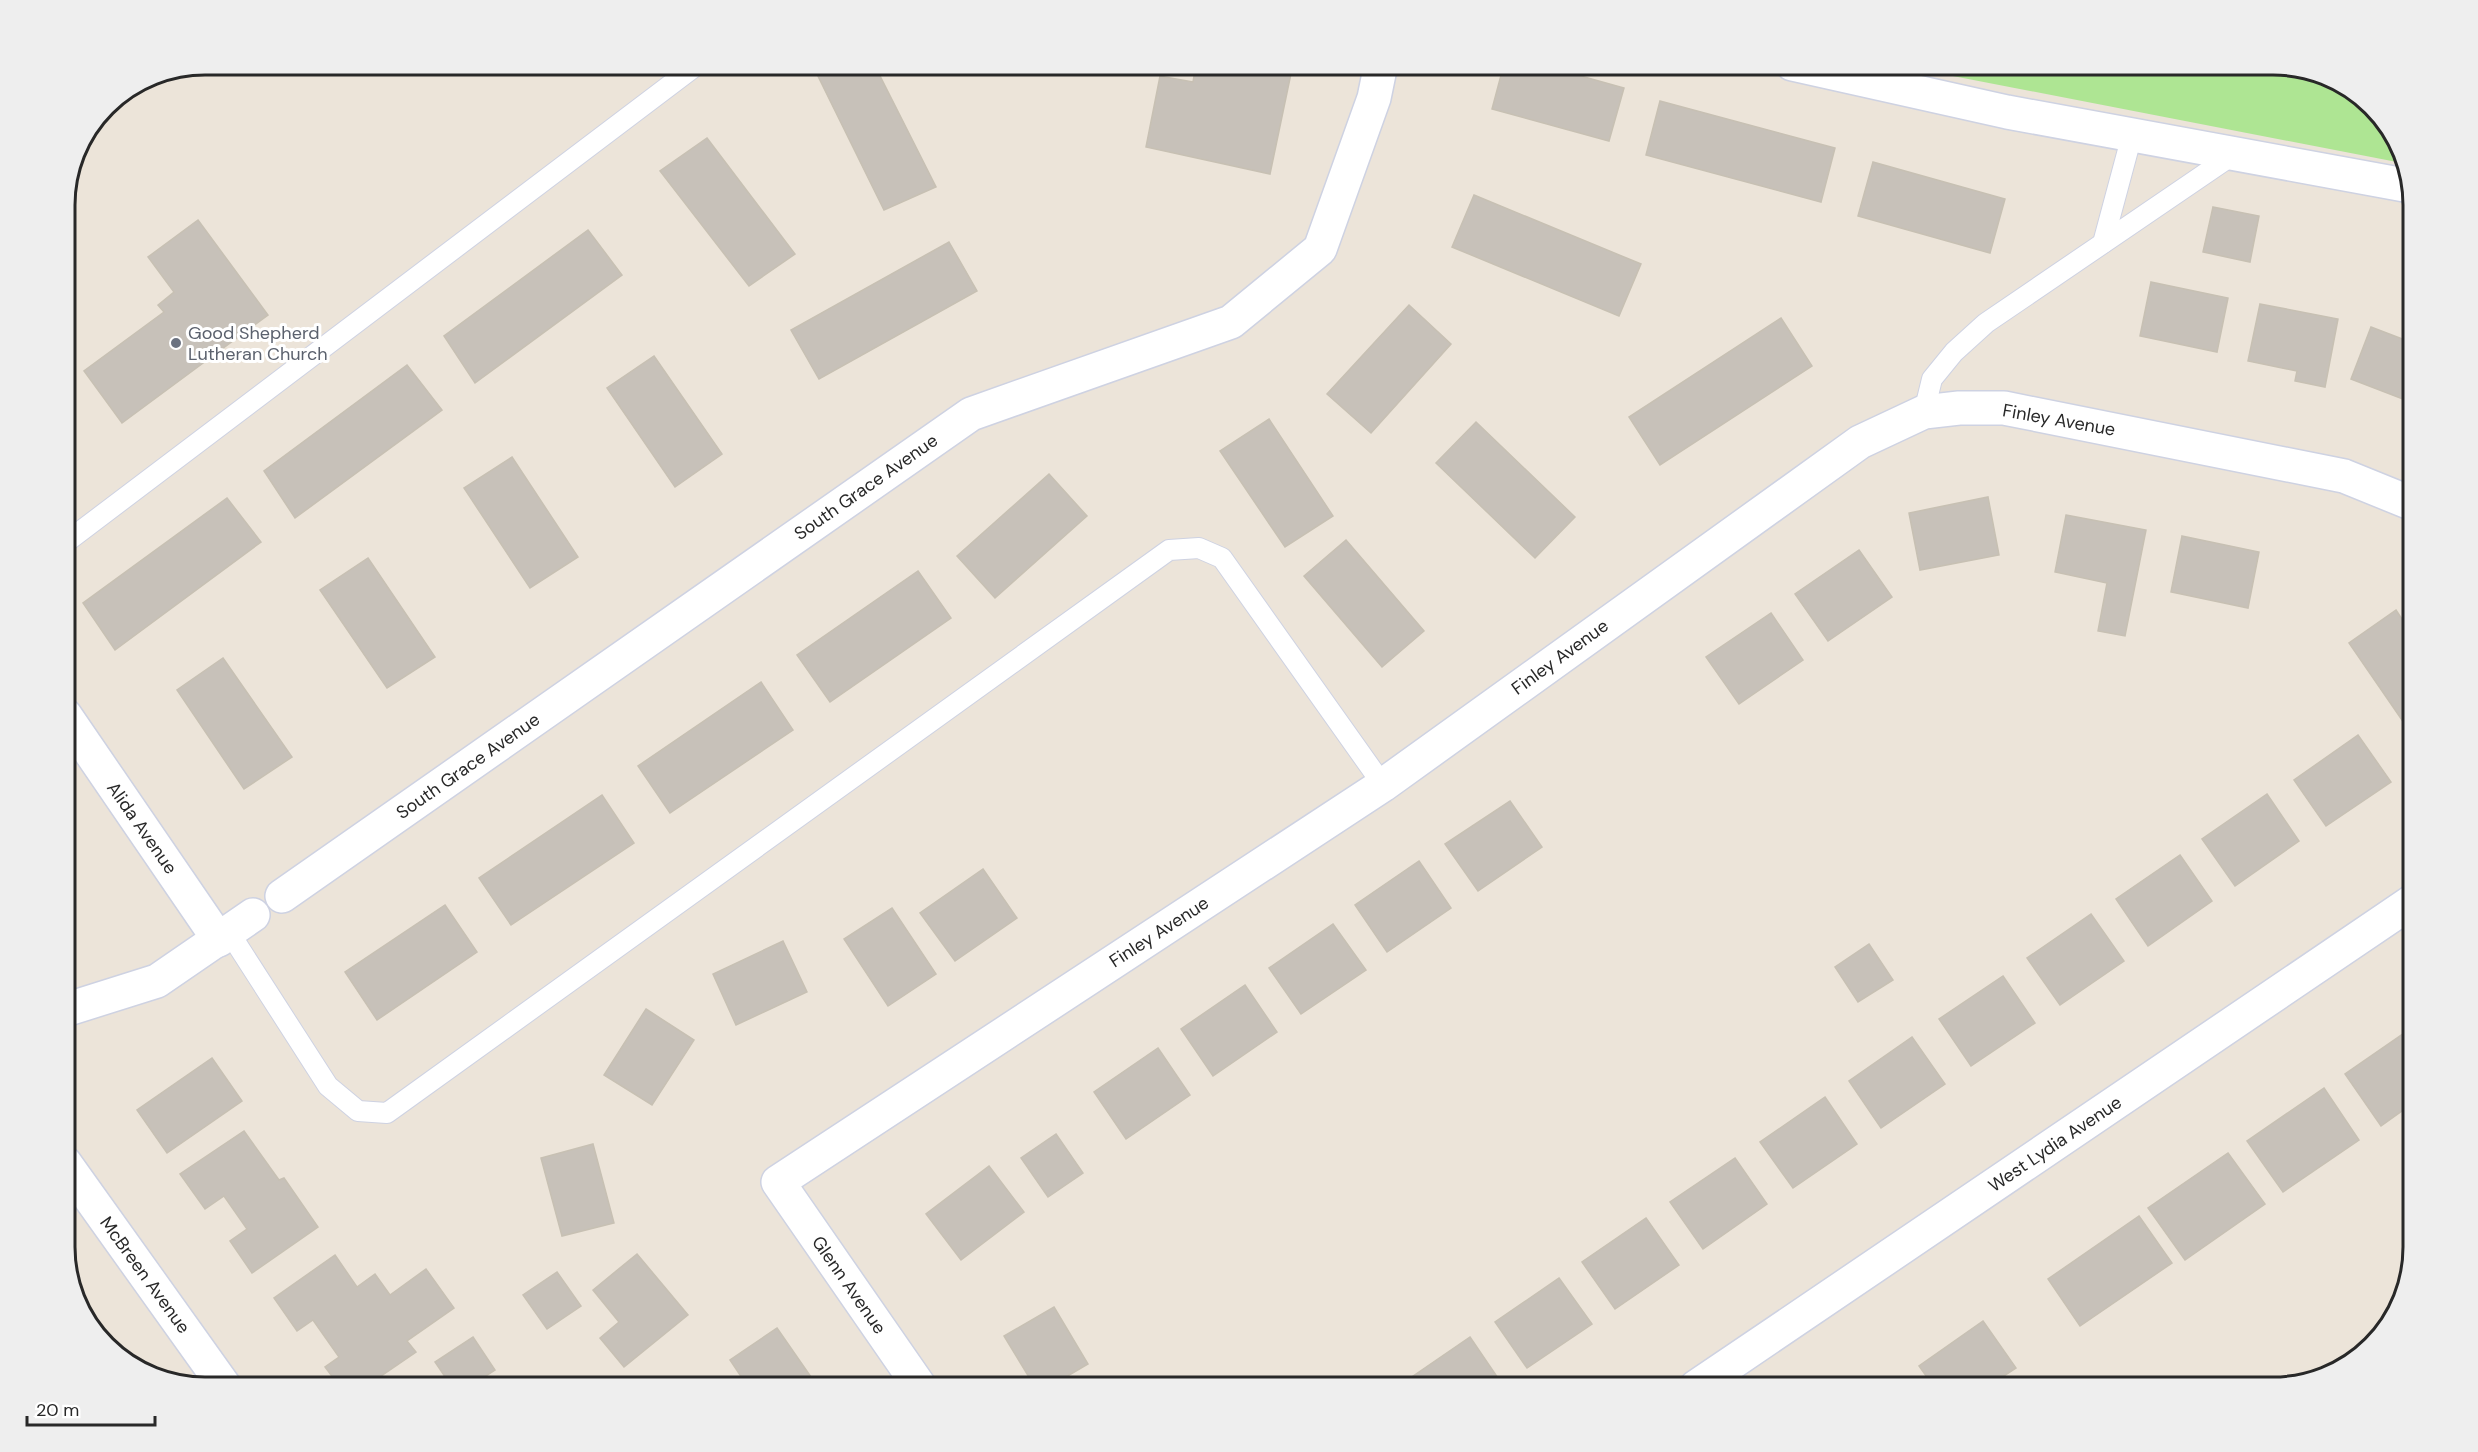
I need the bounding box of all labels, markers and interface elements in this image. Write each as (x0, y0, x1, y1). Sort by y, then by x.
place label: Good Shepherd Lutheran Church (188, 321, 328, 366)
marker: Good Shepherd Lutheran Church (169, 336, 183, 350)
street label: Finley Avenue (2001, 398, 2117, 442)
street label: South Grace Avenue (789, 428, 943, 546)
street label: Finley Avenue (1507, 614, 1613, 700)
street label: South Grace Avenue (391, 707, 545, 825)
street label: Alida Avenue (101, 777, 183, 879)
street label: Finley Avenue (1105, 891, 1213, 973)
street label: West Lydia Avenue (1984, 1090, 2126, 1198)
street label: McBreen Avenue (94, 1212, 196, 1338)
street label: Glenn Avenue (806, 1231, 892, 1339)
scale bar (27, 1389, 154, 1427)
text: 20 m (36, 1398, 79, 1422)

